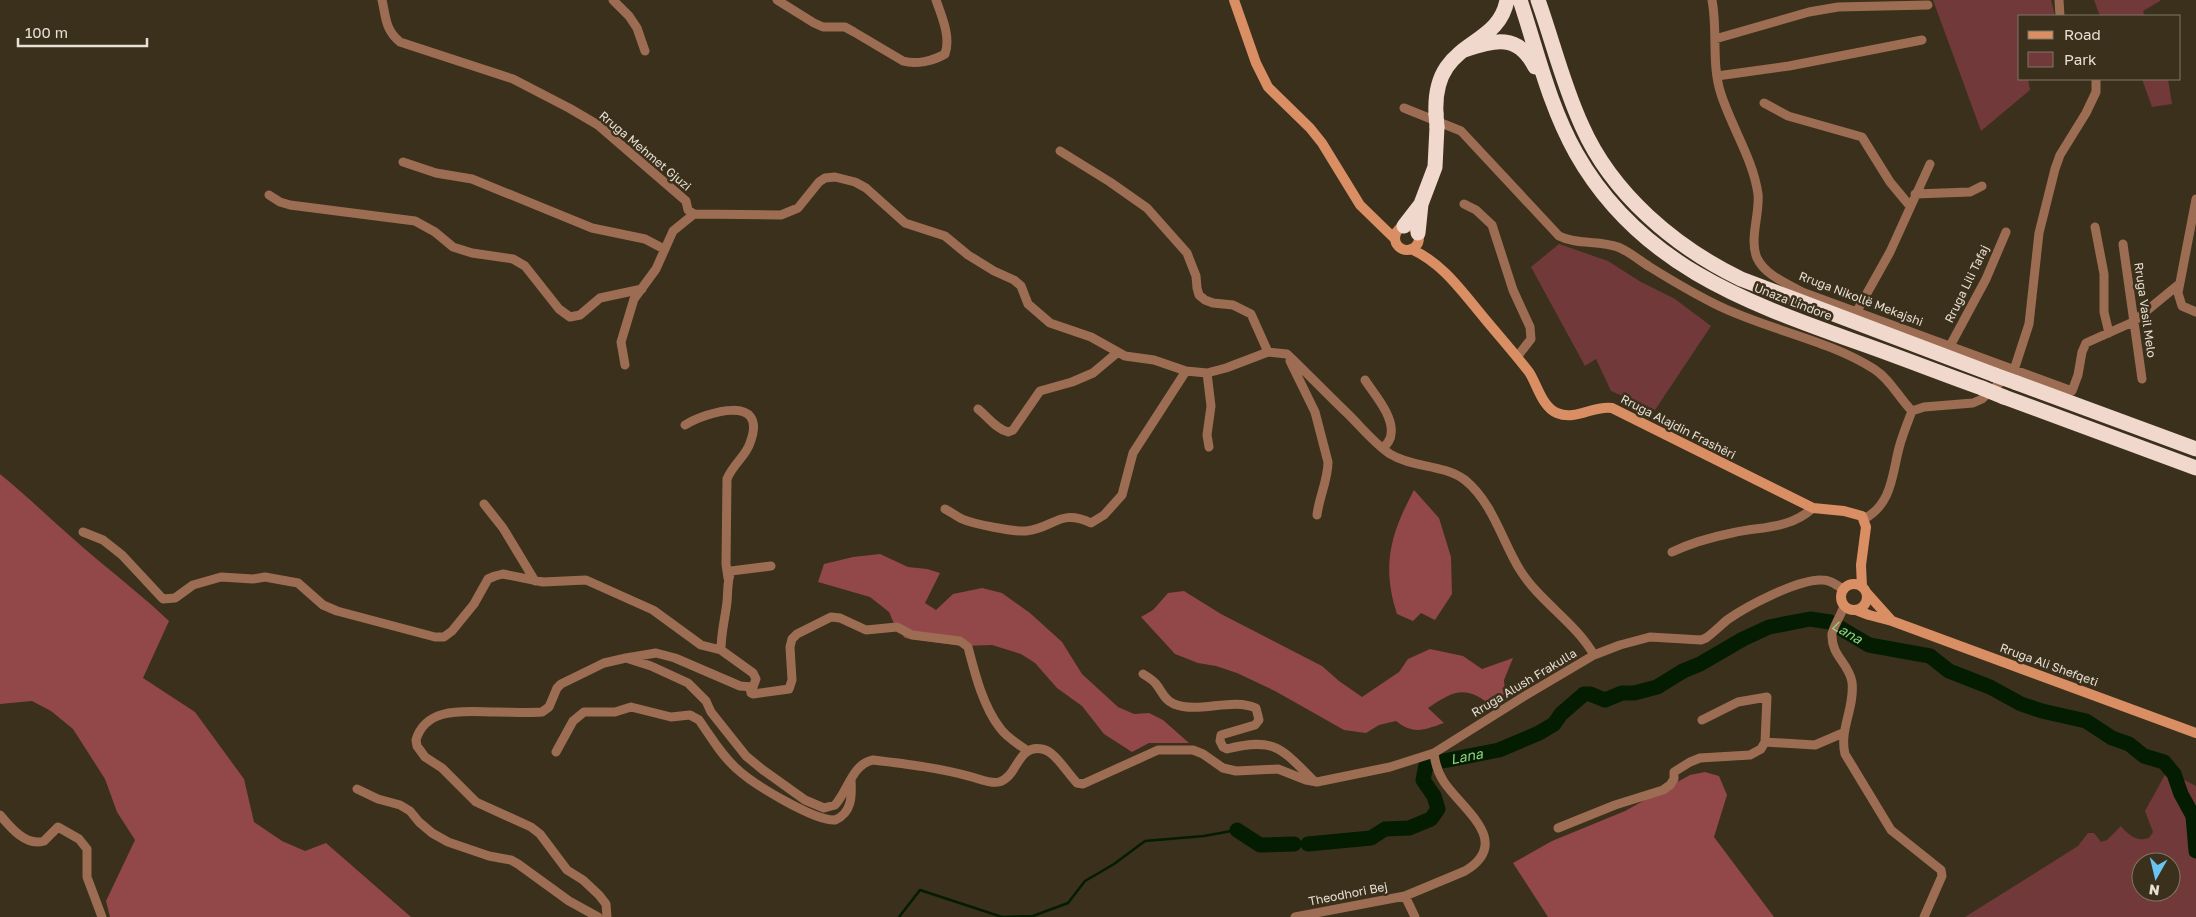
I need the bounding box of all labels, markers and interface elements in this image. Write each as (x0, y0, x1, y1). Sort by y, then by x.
scale bar (18, 15, 146, 47)
legend (2018, 15, 2181, 80)
text: 100 m (25, 23, 68, 41)
text: Road (2064, 25, 2101, 43)
text: Park (2064, 50, 2097, 68)
street label: Rruga Mehmet Gjuzi (596, 108, 694, 194)
street label: Rruga Lili Tafaj (1941, 242, 1992, 325)
street label: Rruga Vasil Melo (2131, 261, 2160, 358)
street label: Rruga Nikollë Mekajshi (1797, 268, 1925, 329)
street label: Unaza Lindore (1752, 280, 1834, 323)
street label: Rruga Alajdin Frashëri (1618, 391, 1738, 462)
water label: Lana (1829, 616, 1867, 648)
street label: Rruga Ali Shefqeti (1998, 640, 2100, 689)
street label: Rruga Alush Frakulla (1468, 645, 1579, 720)
water label: Lana (1449, 744, 1485, 767)
north arrow (2131, 852, 2181, 902)
street label: Theodhori Bej (1307, 879, 1389, 909)
text: N (2148, 881, 2161, 900)

